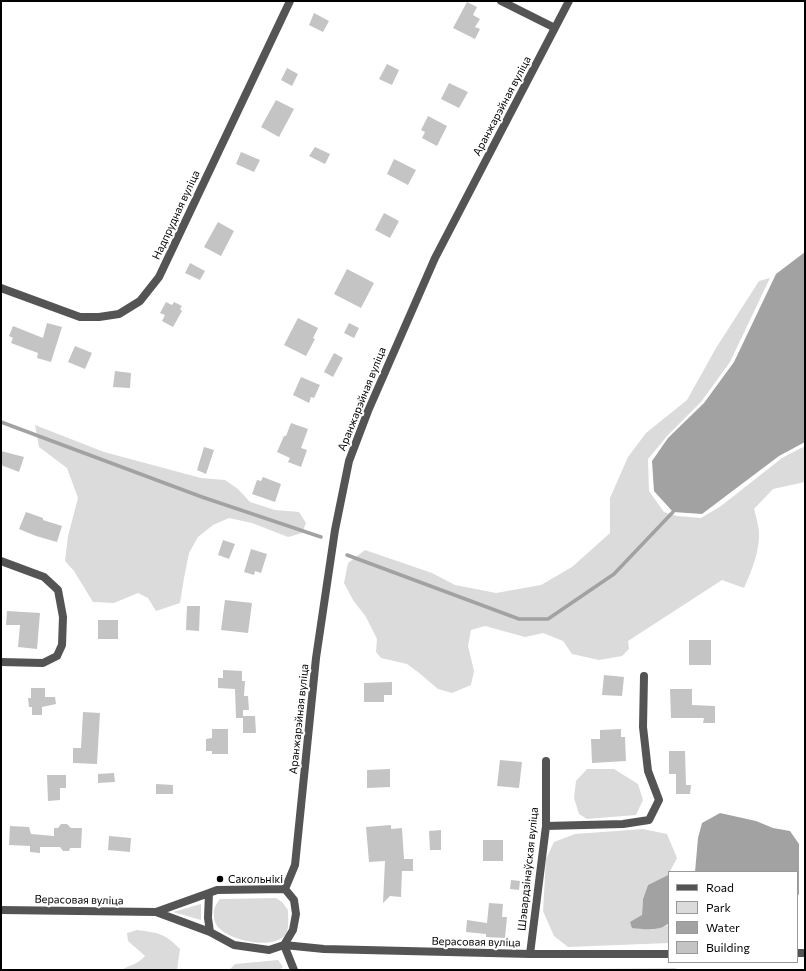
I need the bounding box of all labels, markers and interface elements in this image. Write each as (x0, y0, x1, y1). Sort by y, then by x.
street label: Аранжарэйная вуліца (470, 54, 534, 158)
street label: Надпрудная вуліца (150, 168, 202, 262)
street label: Аранжарэйная вуліца (335, 345, 389, 453)
street label: Аранжарэйная вуліца (287, 663, 311, 775)
street label: Шэвардзінаўская вуліца (515, 807, 541, 931)
legend (668, 871, 798, 963)
place label: Сакольнікі (228, 872, 283, 886)
marker: Сакольнікі (215, 874, 225, 884)
text: Road (706, 880, 734, 894)
street label: Верасовая вуліца (34, 893, 124, 907)
text: Park (706, 900, 731, 914)
text: Water (706, 920, 740, 934)
street label: Верасовая вуліца (431, 935, 521, 949)
text: Building (706, 940, 750, 954)

